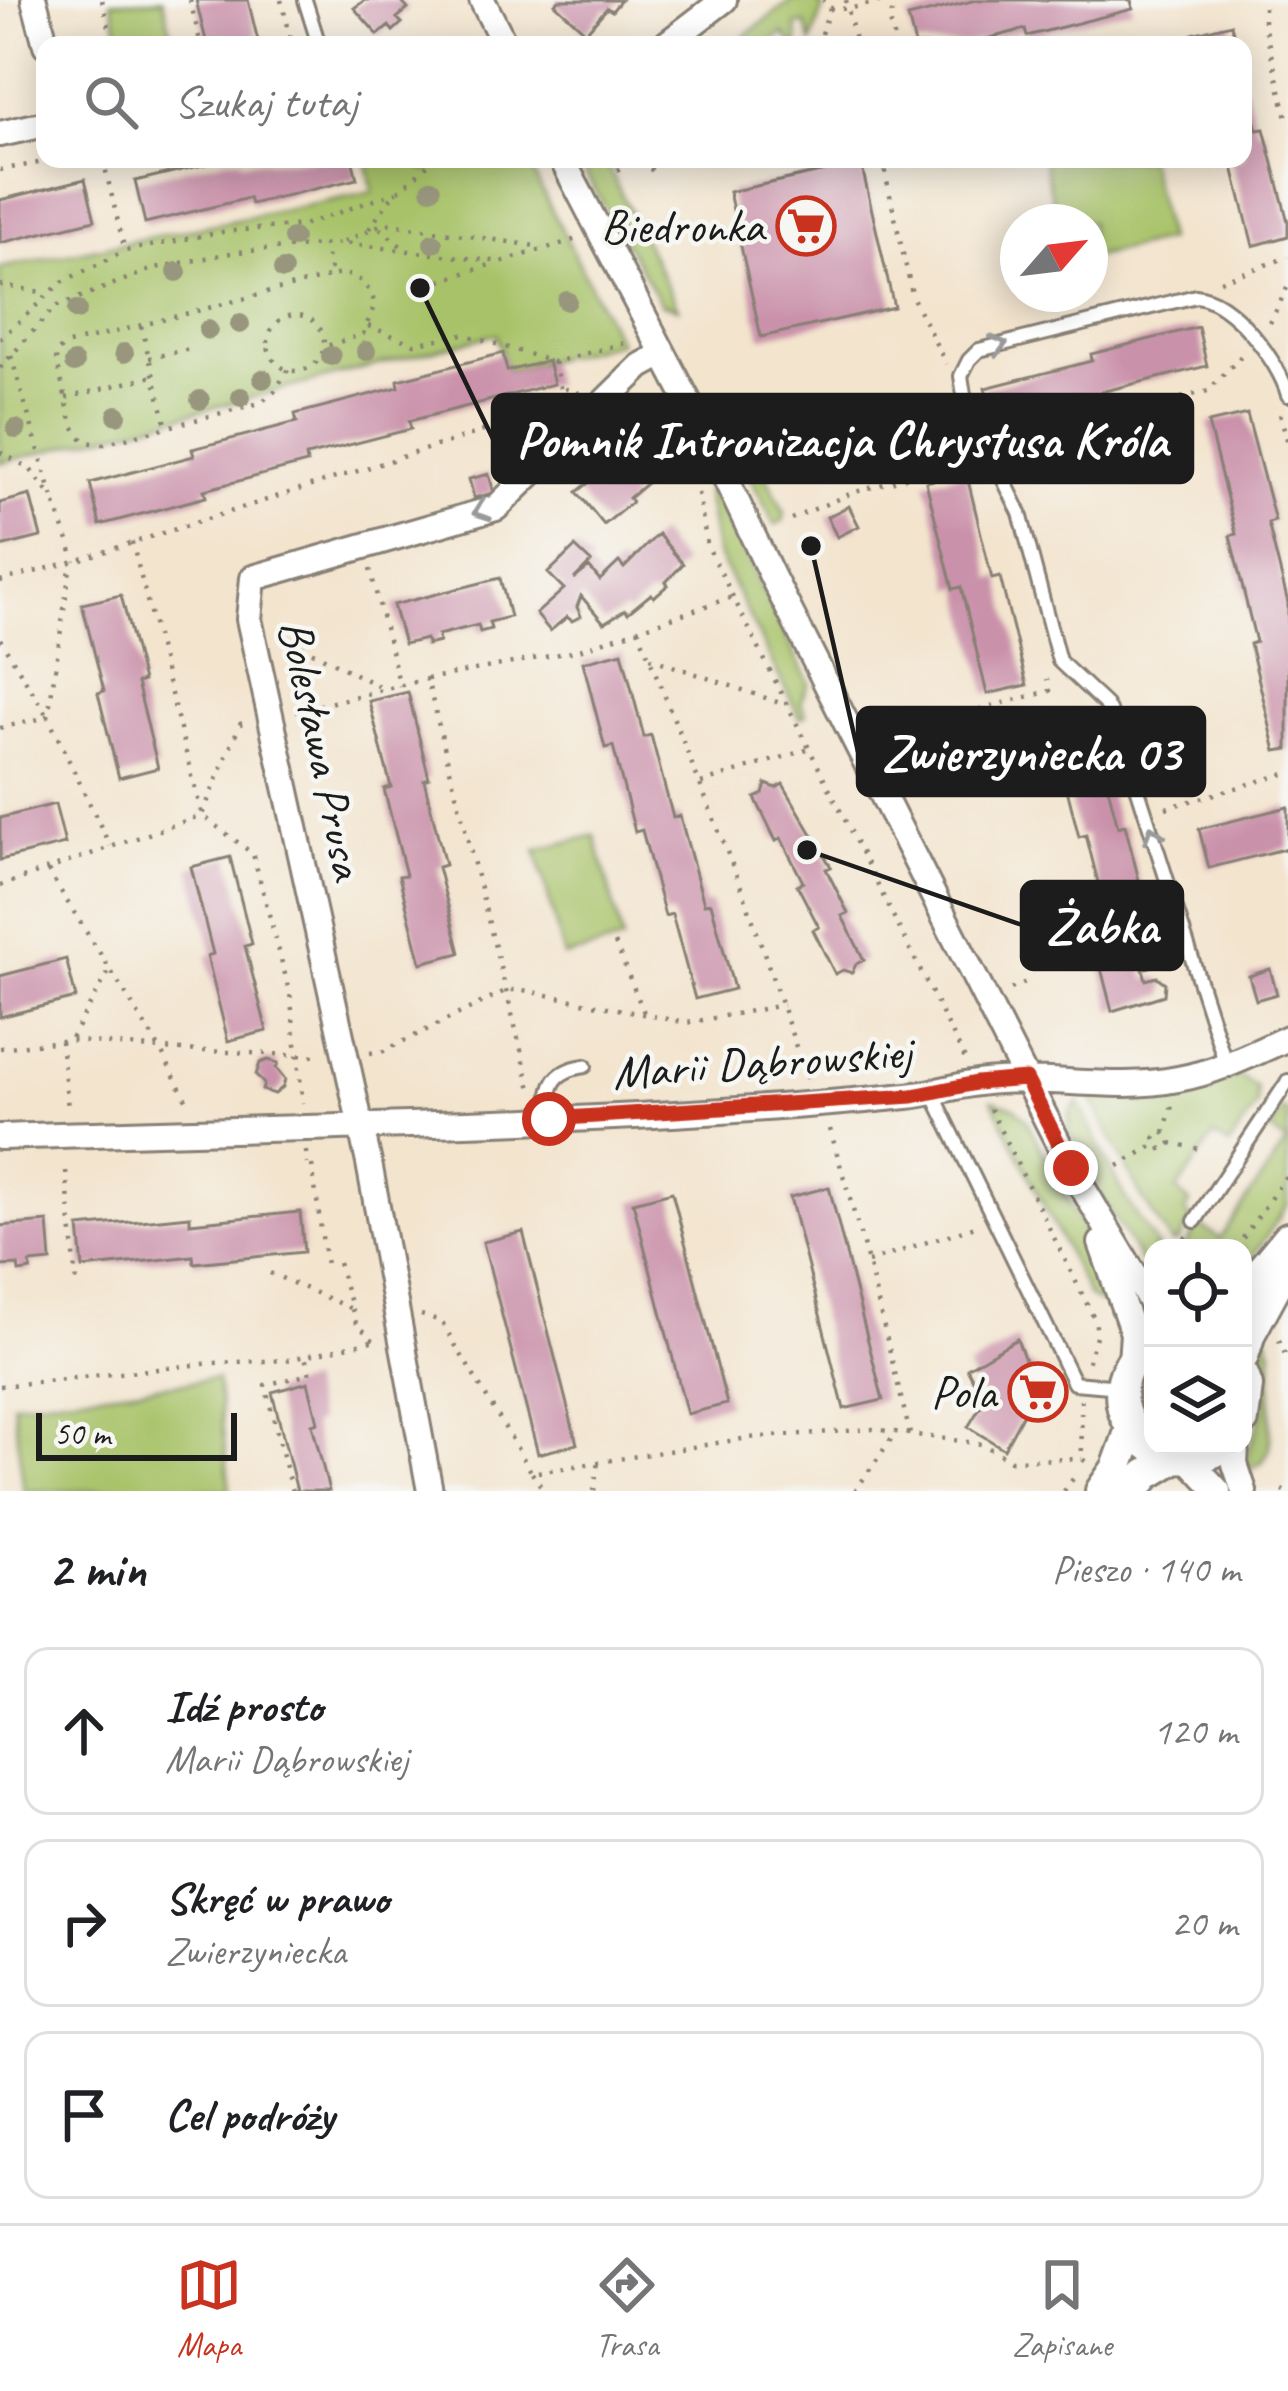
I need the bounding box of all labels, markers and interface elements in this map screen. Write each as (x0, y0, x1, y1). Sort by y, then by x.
search box (36, 36, 1252, 168)
icon: search (78, 69, 144, 135)
text: Szukaj tutaj (174, 74, 357, 131)
supermarket icon: Biedronka (775, 195, 837, 257)
place label: Biedronka (601, 196, 767, 256)
north arrow (1000, 204, 1108, 312)
one-way arrow (988, 334, 1009, 359)
callout: Pomnik Intronizacja Chrystusa Króla (493, 395, 1192, 482)
text: Pomnik Intronizacja Chrystusa Króla (517, 408, 1172, 472)
one-way arrow (472, 497, 493, 521)
street label: Bolesława Prusa (265, 614, 379, 887)
callout: Zwierzyniecka 03 (858, 708, 1204, 795)
text: Zwierzyniecka 03 (882, 721, 1184, 785)
one-way arrow (1143, 824, 1168, 845)
callout: Żabka (1022, 882, 1182, 969)
text: Żabka (1046, 894, 1162, 958)
street label: Marii Dąbrowskiej (611, 1021, 919, 1102)
route start (522, 1092, 576, 1146)
route end (1044, 1141, 1098, 1195)
map controls (1144, 1239, 1252, 1455)
button: locate (1144, 1239, 1252, 1347)
button: layers (1144, 1347, 1252, 1455)
supermarket icon: Pola (1007, 1361, 1069, 1423)
place label: Pola (931, 1362, 999, 1422)
scale bar (36, 1407, 237, 1460)
text: 50 m (54, 1413, 110, 1455)
text: 2 min (48, 1537, 146, 1601)
text: Pieszo · 140 m (1052, 1545, 1240, 1594)
text: Idź prosto (165, 1678, 323, 1735)
icon: ahead (51, 1698, 117, 1764)
text: 120 m (1153, 1707, 1237, 1756)
text: Marii Dąbrowskiej (165, 1735, 408, 1784)
text: Skręć w prawo (165, 1870, 389, 1927)
icon: right (51, 1890, 117, 1956)
text: 20 m (1171, 1899, 1237, 1948)
text: Zwierzyniecka (165, 1927, 346, 1976)
icon: arrive (51, 2082, 117, 2148)
text: Cel podróży (165, 2087, 334, 2144)
tab: Mapa (176, 2252, 242, 2366)
tab: Trasa (594, 2252, 660, 2366)
tab: Zapisane (1012, 2252, 1112, 2366)

